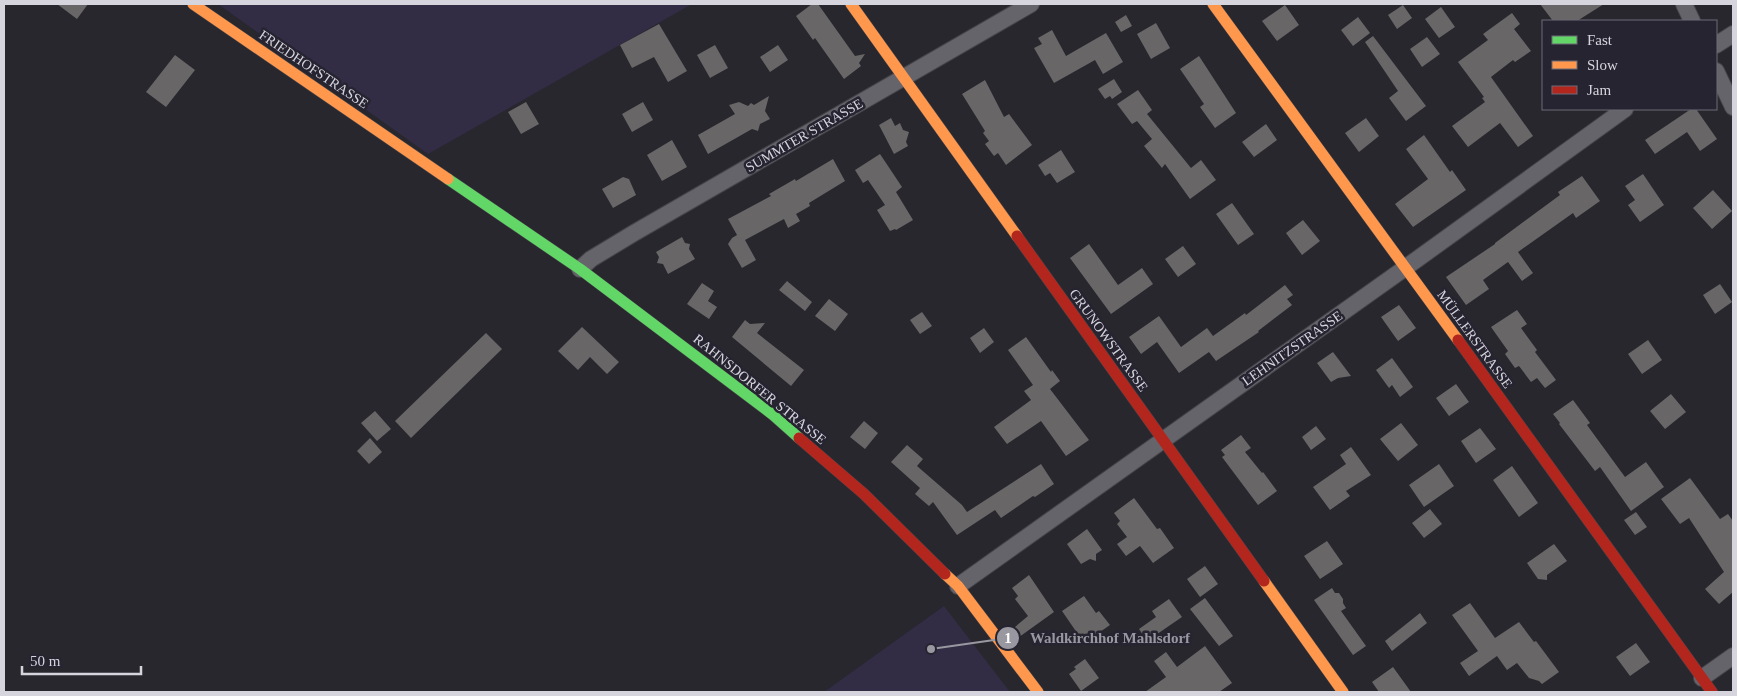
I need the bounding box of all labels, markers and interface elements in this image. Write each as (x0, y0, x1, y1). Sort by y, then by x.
legend (1542, 20, 1717, 110)
street label: FRIEDHOFSTRASSE (256, 27, 371, 112)
text: Fast (1587, 32, 1613, 48)
text: Slow (1587, 57, 1618, 73)
text: Jam (1587, 82, 1611, 98)
street label: SUMMTER STRASSE (743, 96, 865, 175)
street label: GRUNOWSTRASSE (1066, 286, 1151, 394)
street label: MÜLLERSTRASSE (1434, 287, 1516, 391)
street label: LEHNITZSTRASSE (1239, 308, 1345, 389)
street label: RAHNSDORFER STRASSE (690, 331, 829, 447)
callout: Waldkirchhof Mahlsdorf (995, 623, 1200, 653)
text: 1 (1004, 630, 1012, 646)
text: Waldkirchhof Mahlsdorf (1030, 630, 1191, 646)
scale bar (22, 644, 141, 676)
text: 50 m (30, 653, 61, 669)

